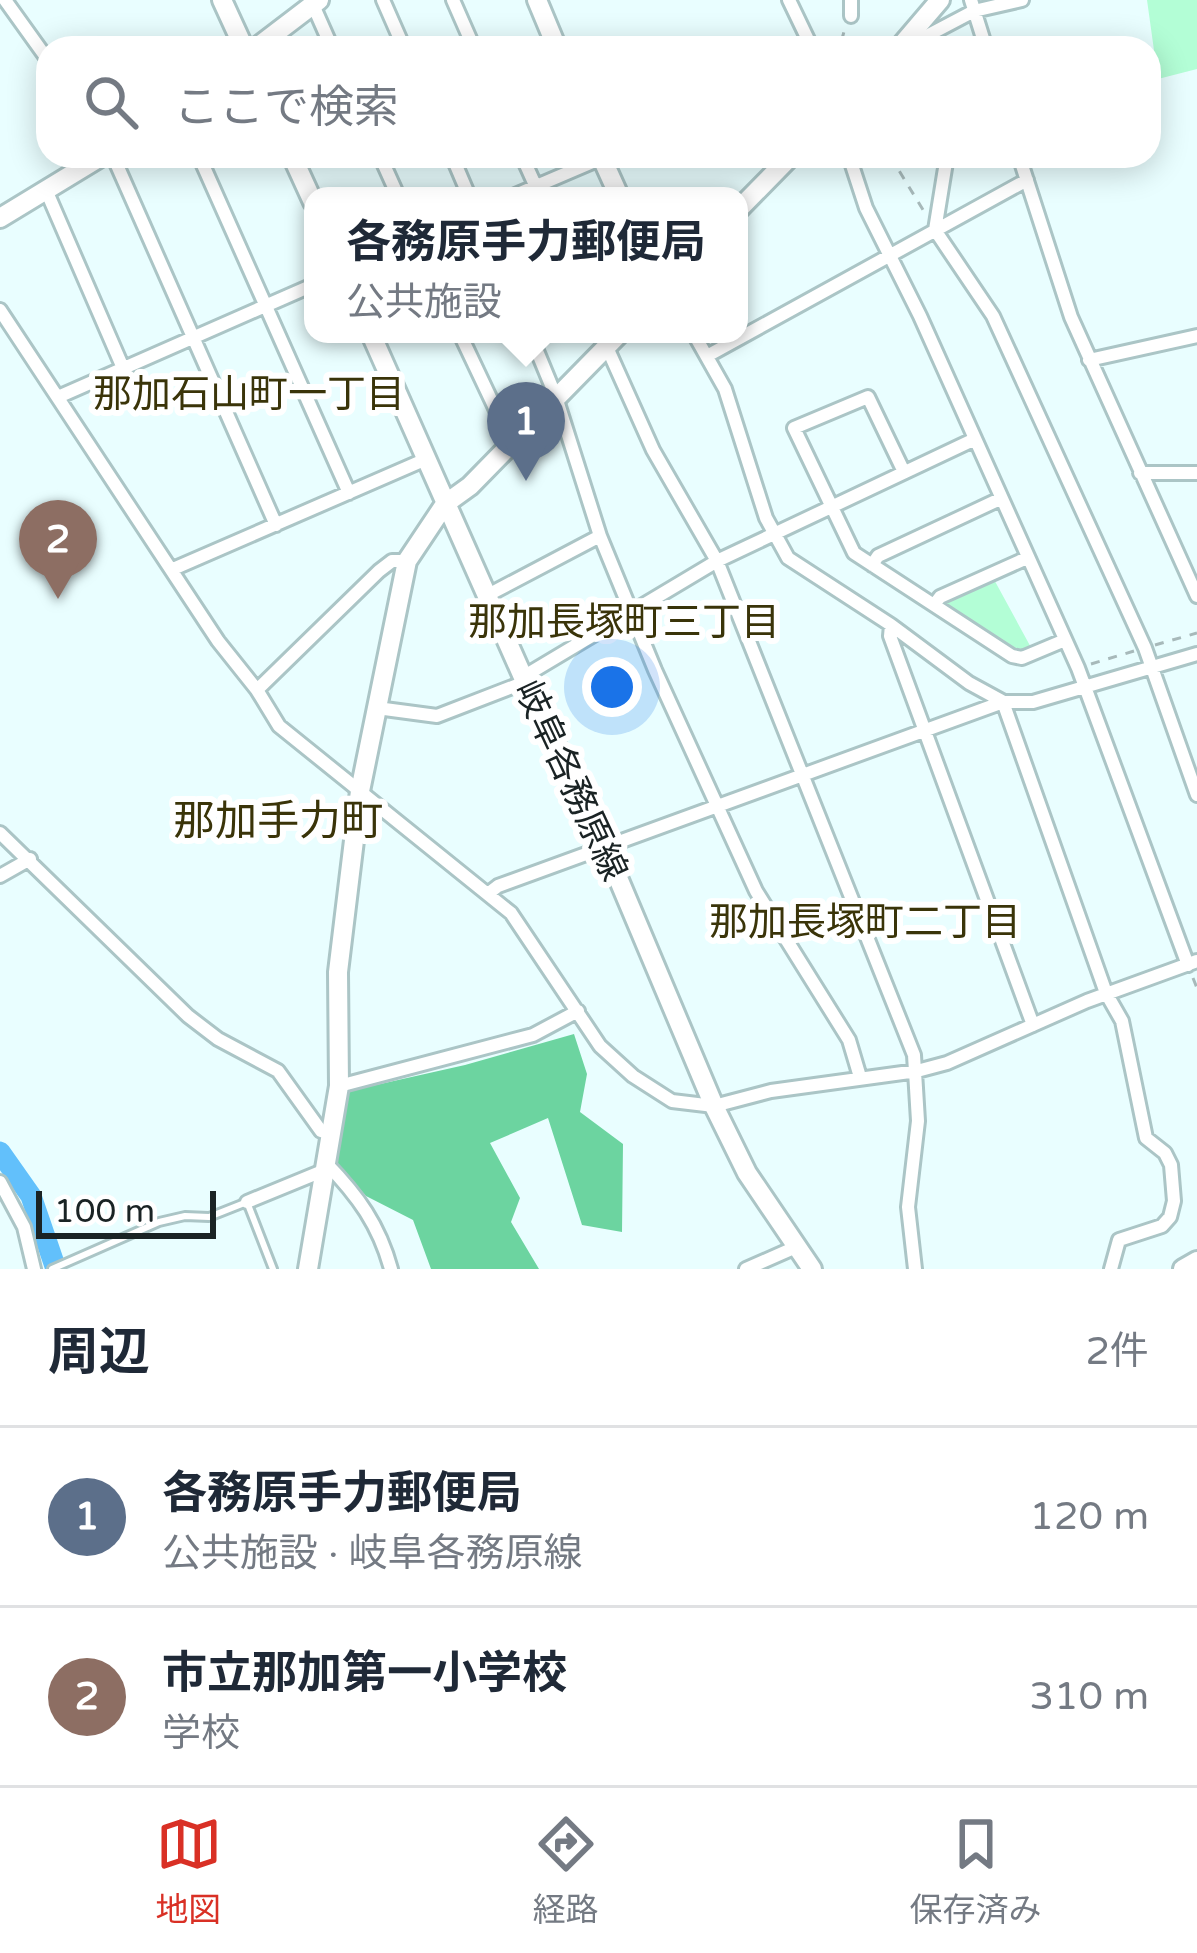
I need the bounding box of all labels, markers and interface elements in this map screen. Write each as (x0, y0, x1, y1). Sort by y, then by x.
search box (36, 36, 1161, 168)
icon: search (78, 69, 144, 135)
text: ここで検索 (174, 81, 399, 135)
popup (304, 187, 748, 343)
text: 各務原手力郵便局 (346, 216, 706, 270)
text: 公共施設 (346, 279, 502, 326)
district label: 那加石山町一丁目 (93, 371, 405, 418)
pin: 1 (487, 382, 565, 481)
pin: 2 (19, 500, 97, 599)
district label: 那加長塚町三丁目 (468, 599, 780, 646)
your location (582, 657, 642, 717)
street label: 岐阜各務原線 (506, 674, 636, 888)
district label: 那加手力町 (173, 796, 383, 847)
district label: 那加長塚町二丁目 (709, 899, 1021, 946)
scale bar (36, 1185, 216, 1238)
text: 100 m (54, 1192, 155, 1231)
text: 周辺 (48, 1322, 150, 1384)
text: 2件 (1086, 1328, 1149, 1375)
text: 各務原手力郵便局 (162, 1467, 522, 1521)
text: 1 (75, 1493, 99, 1540)
text: 120 m (1030, 1493, 1149, 1540)
text: 公共施設 · 岐阜各務原線 (162, 1530, 582, 1577)
text: 市立那加第一小学校 (162, 1647, 567, 1701)
text: 2 (75, 1673, 99, 1720)
text: 310 m (1030, 1673, 1149, 1720)
text: 学校 (162, 1710, 240, 1757)
tab: 地図 (156, 1811, 222, 1931)
tab: 経路 (533, 1811, 599, 1931)
tab: 保存済み (910, 1811, 1042, 1931)

